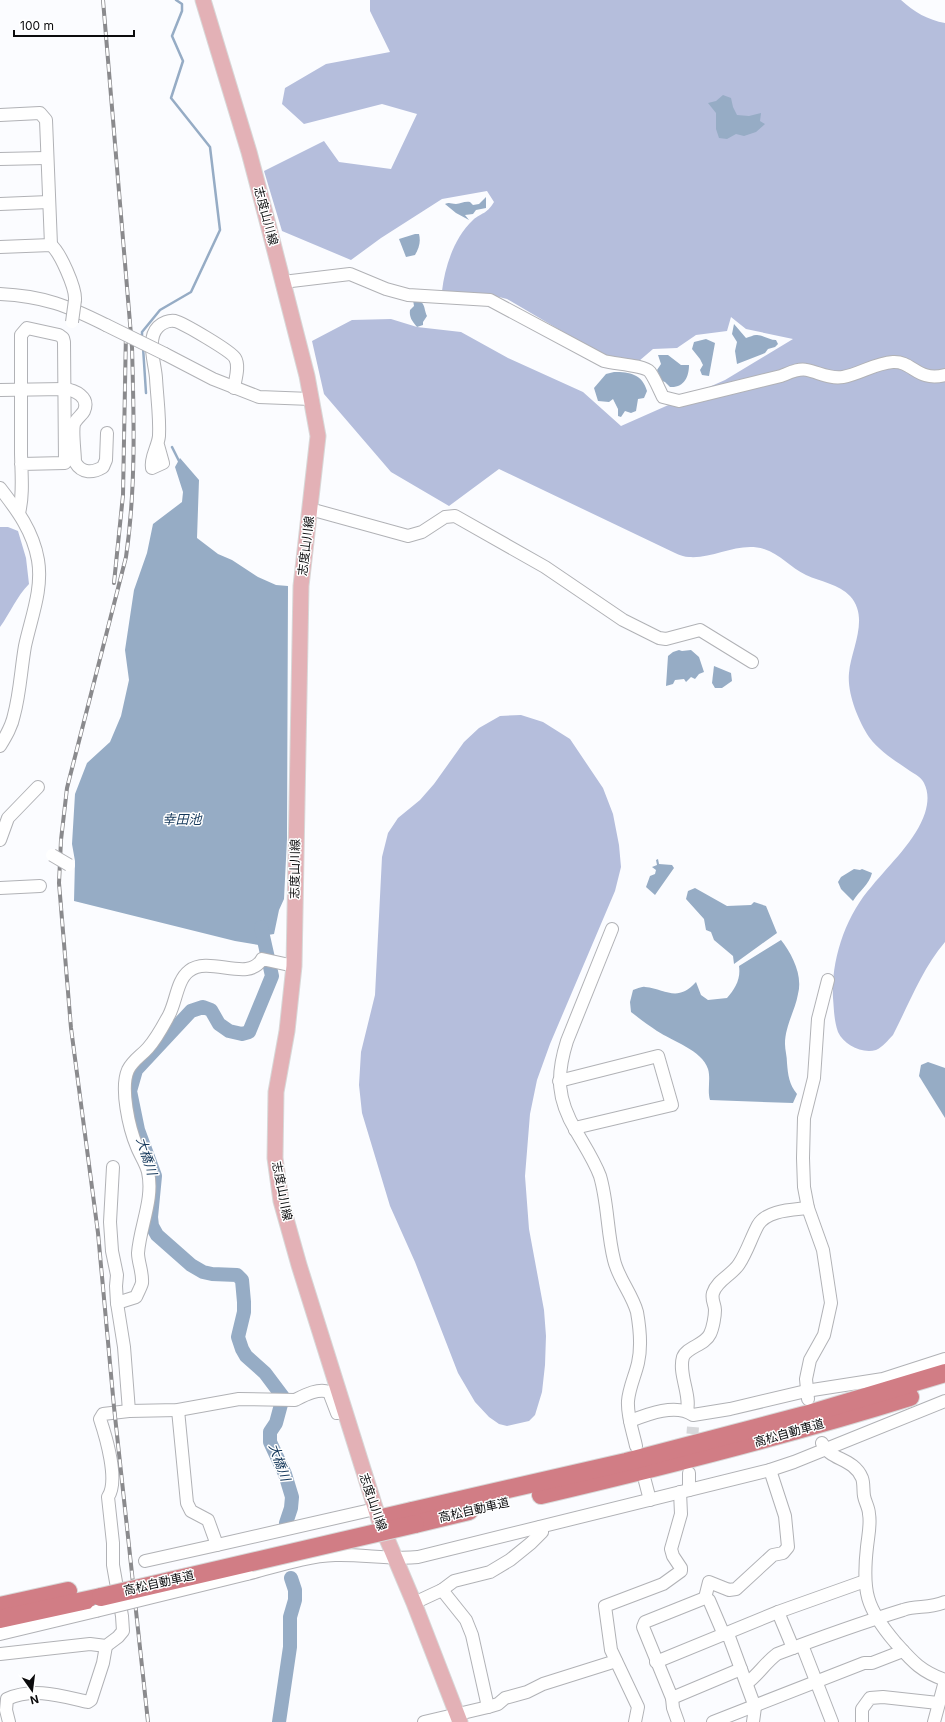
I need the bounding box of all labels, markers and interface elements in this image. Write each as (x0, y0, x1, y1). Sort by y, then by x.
scale bar (14, 12, 134, 38)
text: 100 m (20, 18, 54, 33)
street label: 志度山川線 (251, 185, 281, 247)
street label: 志度山川線 (294, 515, 317, 577)
water label: 幸田池 (162, 811, 203, 827)
street label: 志度山川線 (286, 839, 303, 899)
water label: 大橋川 (133, 1135, 161, 1179)
street label: 志度山川線 (269, 1160, 296, 1222)
street label: 高松自動車道 (752, 1415, 826, 1450)
water label: 大橋川 (266, 1441, 295, 1485)
street label: 志度山川線 (357, 1471, 390, 1533)
street label: 高松自動車道 (437, 1494, 511, 1525)
street label: 高松自動車道 (122, 1567, 196, 1598)
north arrow (12, 1670, 52, 1710)
text: N (29, 1692, 40, 1708)

